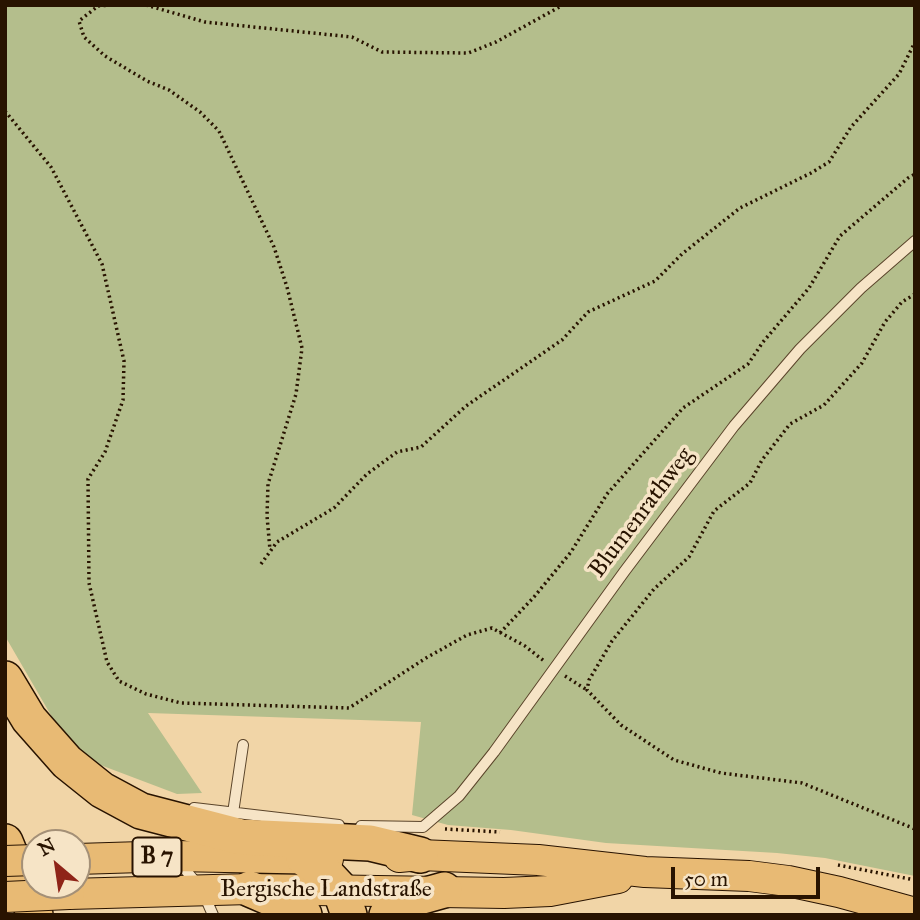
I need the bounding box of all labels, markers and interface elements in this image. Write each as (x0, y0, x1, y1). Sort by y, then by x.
street label: Blumenrathweg (584, 442, 700, 584)
north arrow (21, 829, 91, 899)
text: N (34, 833, 59, 861)
road number: B 7 (132, 838, 182, 876)
scale bar (675, 853, 824, 897)
text: 50 m (684, 866, 728, 892)
street label: Bergische Landstraße (220, 876, 432, 904)

